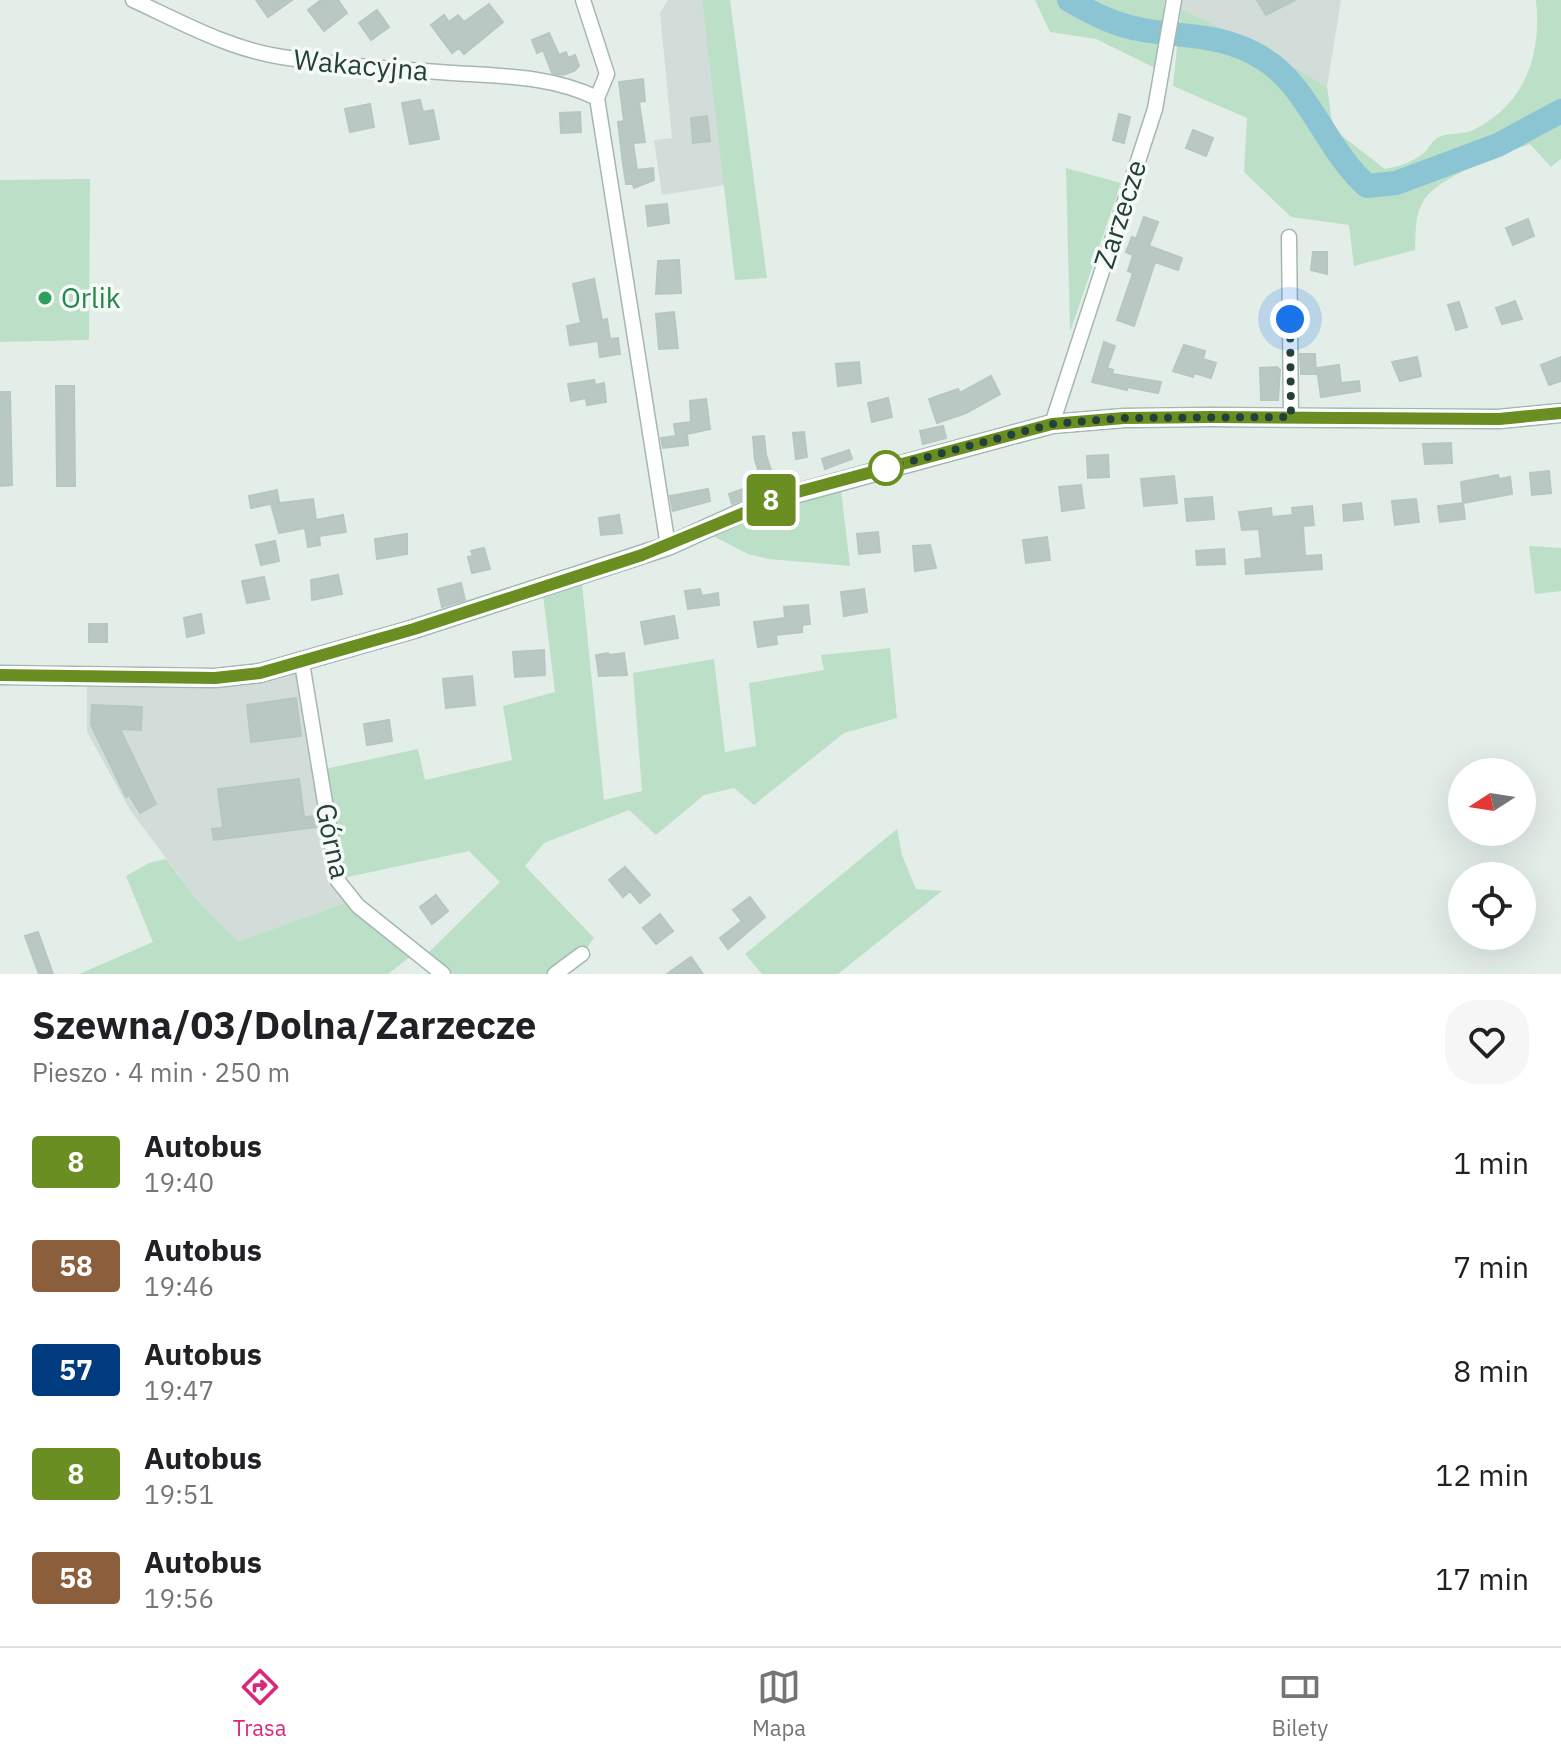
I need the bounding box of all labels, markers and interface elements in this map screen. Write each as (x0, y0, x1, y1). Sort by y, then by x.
street label: Wakacyjna (292, 40, 430, 89)
street label: Zarzecze (1085, 155, 1154, 273)
place label: Orlik (61, 279, 121, 316)
marker: Orlik (36, 289, 54, 307)
your location (1270, 299, 1310, 339)
unlabelled marker (869, 451, 903, 485)
line badge: 8 (745, 474, 797, 526)
text: 8 (763, 481, 779, 518)
north arrow (1448, 758, 1536, 846)
map controls (1448, 758, 1536, 950)
street label: Górna (307, 800, 360, 882)
button: locate (1448, 862, 1536, 950)
text: Szewna/03/Dolna/Zarzecze (32, 1000, 536, 1049)
button: heart (1445, 1000, 1529, 1084)
text: Pieszo · 4 min · 250 m (32, 1055, 290, 1089)
text: Autobus (144, 1126, 262, 1165)
text: 8 (68, 1143, 84, 1180)
text: 1 min (1453, 1143, 1529, 1182)
text: 19:40 (144, 1165, 214, 1199)
text: Autobus (144, 1230, 262, 1269)
text: 58 (59, 1247, 93, 1284)
text: 7 min (1453, 1247, 1529, 1286)
text: 19:46 (144, 1269, 214, 1303)
text: Autobus (144, 1334, 262, 1373)
text: 57 (59, 1351, 93, 1388)
text: 8 min (1453, 1351, 1529, 1390)
text: 19:47 (144, 1373, 214, 1407)
text: Autobus (144, 1438, 262, 1477)
text: 8 (68, 1455, 84, 1492)
text: 12 min (1435, 1455, 1529, 1494)
text: 19:51 (144, 1477, 214, 1511)
text: Autobus (144, 1542, 262, 1581)
text: 58 (59, 1559, 93, 1596)
text: 17 min (1435, 1559, 1529, 1598)
text: 19:56 (144, 1581, 214, 1615)
tab: Trasa (233, 1665, 287, 1742)
tab: Mapa (752, 1665, 806, 1742)
tab: Bilety (1272, 1665, 1328, 1742)

